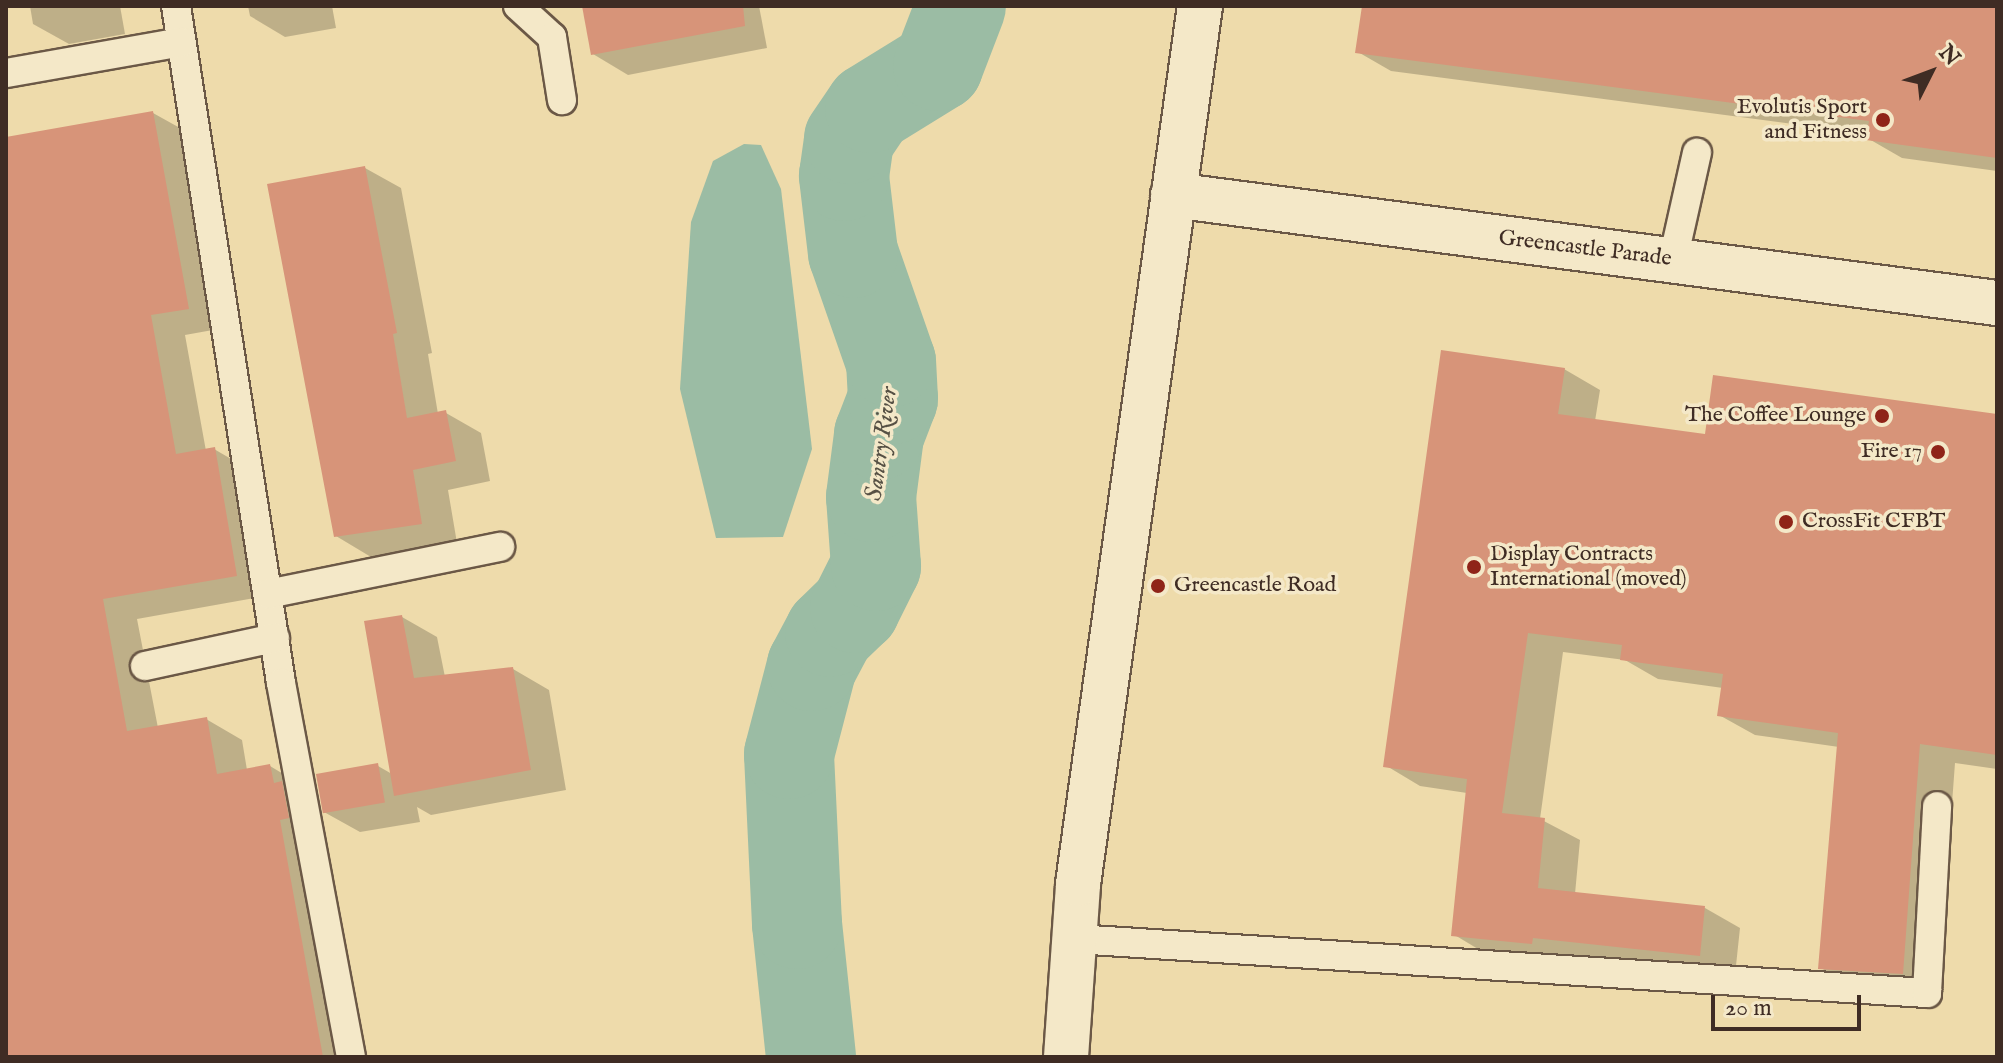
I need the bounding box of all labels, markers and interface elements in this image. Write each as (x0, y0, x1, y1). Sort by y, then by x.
north arrow (1891, 32, 1971, 112)
text: N (1932, 39, 1966, 72)
place label: Evolutis Sport and Fitness (1737, 94, 1867, 146)
marker: Evolutis Sport and Fitness (1874, 111, 1892, 129)
street label: Greencastle Parade (1497, 225, 1673, 273)
water label: Santry River (860, 385, 904, 503)
place label: The Coffee Lounge (1685, 403, 1866, 429)
marker: The Coffee Lounge (1873, 407, 1891, 425)
place label: Fire 17 (1861, 439, 1922, 465)
marker: Fire 17 (1929, 443, 1947, 461)
place label: CrossFit CFBT (1802, 509, 1945, 535)
marker: CrossFit CFBT (1777, 513, 1795, 531)
place label: Display Contracts International (moved) (1490, 541, 1687, 592)
marker: Display Contracts International (moved) (1465, 558, 1483, 576)
place label: Greencastle Road (1174, 573, 1336, 599)
marker: Greencastle Road (1149, 577, 1167, 595)
scale bar (1715, 979, 1865, 1029)
text: 20 m (1725, 993, 1772, 1024)

